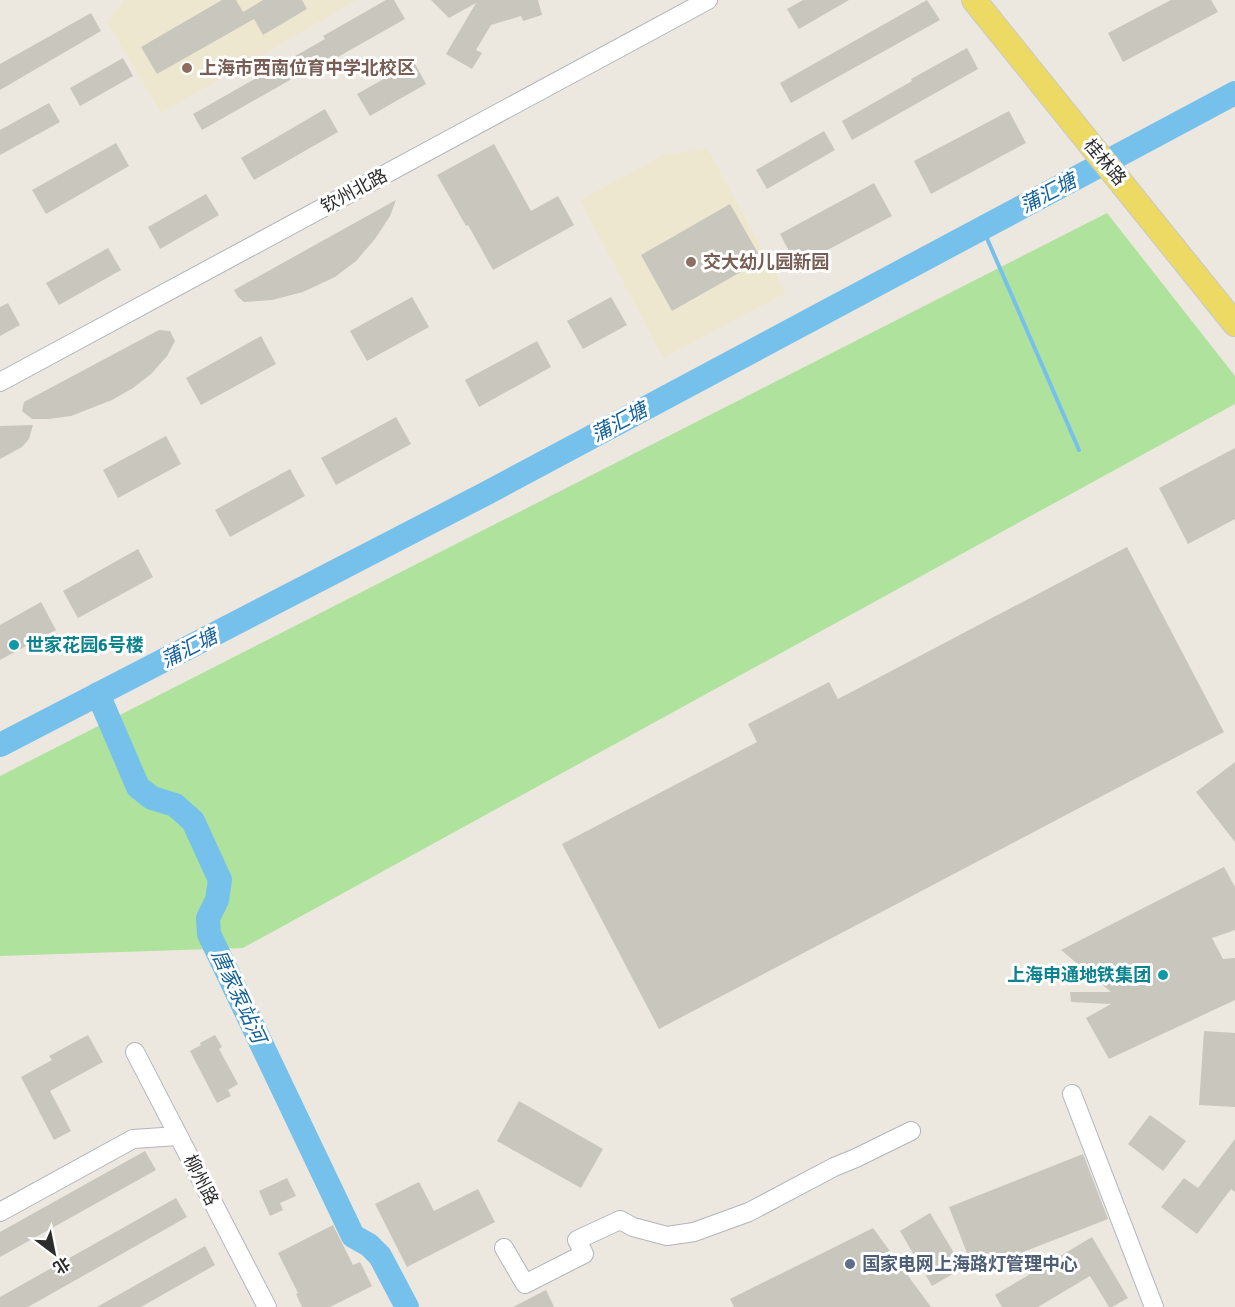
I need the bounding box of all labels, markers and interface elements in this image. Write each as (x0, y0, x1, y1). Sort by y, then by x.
place label: 上海市西南位育中学北校区 (199, 57, 415, 79)
marker: 上海市西南位育中学北校区 (180, 61, 194, 75)
street label: 桂林路 (1079, 134, 1131, 190)
street label: 钦州北路 (317, 164, 391, 218)
water label: 蒲汇塘 (1016, 167, 1083, 219)
place label: 交大幼儿园新园 (703, 251, 829, 273)
marker: 交大幼儿园新园 (684, 255, 698, 269)
water label: 蒲汇塘 (587, 396, 654, 448)
water label: 蒲汇塘 (157, 622, 224, 673)
place label: 世家花园6号楼 (26, 634, 144, 656)
marker: 世家花园6号楼 (7, 638, 21, 652)
water label: 唐家泵站河 (206, 946, 273, 1050)
place label: 上海申通地铁集团 (1007, 964, 1151, 986)
marker: 上海申通地铁集团 (1156, 968, 1170, 982)
street label: 柳州路 (179, 1151, 223, 1209)
north arrow (24, 1223, 84, 1283)
text: 北 (49, 1252, 74, 1278)
place label: 国家电网上海路灯管理中心 (862, 1253, 1078, 1275)
marker: 国家电网上海路灯管理中心 (843, 1257, 857, 1271)

